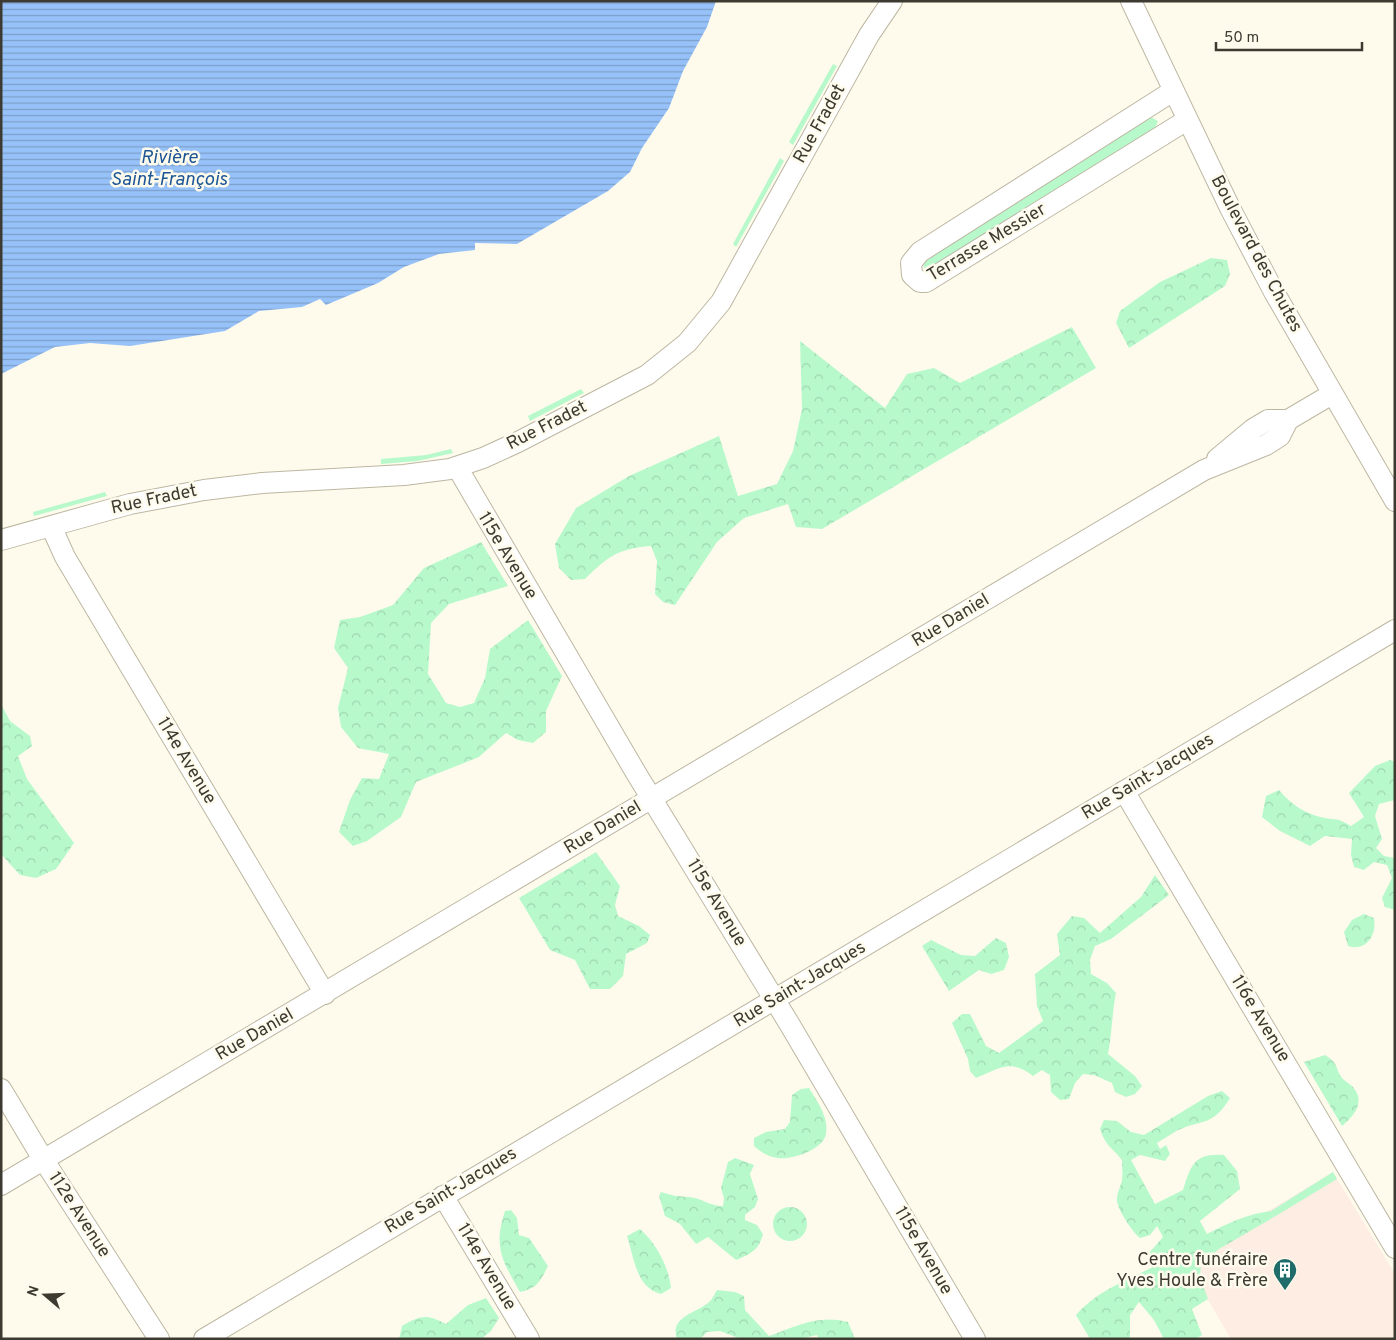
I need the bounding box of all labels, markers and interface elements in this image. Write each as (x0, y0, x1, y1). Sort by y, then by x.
scale bar (1216, 20, 1362, 52)
text: 50 m (1224, 29, 1259, 48)
street label: Rue Fradet (789, 80, 851, 168)
water label: Rivière Saint-François (111, 146, 228, 192)
street label: Boulevard des Chutes (1205, 172, 1307, 336)
street label: Terrasse Messier (923, 198, 1051, 288)
street label: Rue Fradet (503, 396, 591, 456)
street label: Rue Fradet (109, 480, 199, 520)
street label: 115e Avenue (472, 508, 542, 604)
street label: Rue Daniel (908, 589, 994, 653)
street label: 114e Avenue (151, 713, 221, 809)
street label: Rue Saint-Jacques (1078, 728, 1218, 826)
street label: Rue Daniel (560, 796, 646, 860)
street label: 115e Avenue (681, 855, 751, 951)
street label: Rue Saint-Jacques (730, 936, 870, 1034)
street label: 116e Avenue (1225, 971, 1295, 1067)
street label: Rue Daniel (212, 1003, 298, 1067)
street label: Rue Saint-Jacques (381, 1142, 521, 1240)
street label: 112e Avenue (43, 1168, 115, 1262)
street label: 115e Avenue (889, 1203, 957, 1299)
street label: 114e Avenue (451, 1219, 521, 1315)
place label: Centre funéraire Yves Houle & Frère (1116, 1249, 1268, 1293)
building icon: Centre funéraire Yves Houle & Frère (1272, 1257, 1298, 1291)
north arrow (20, 1270, 70, 1320)
text: N (24, 1284, 44, 1299)

